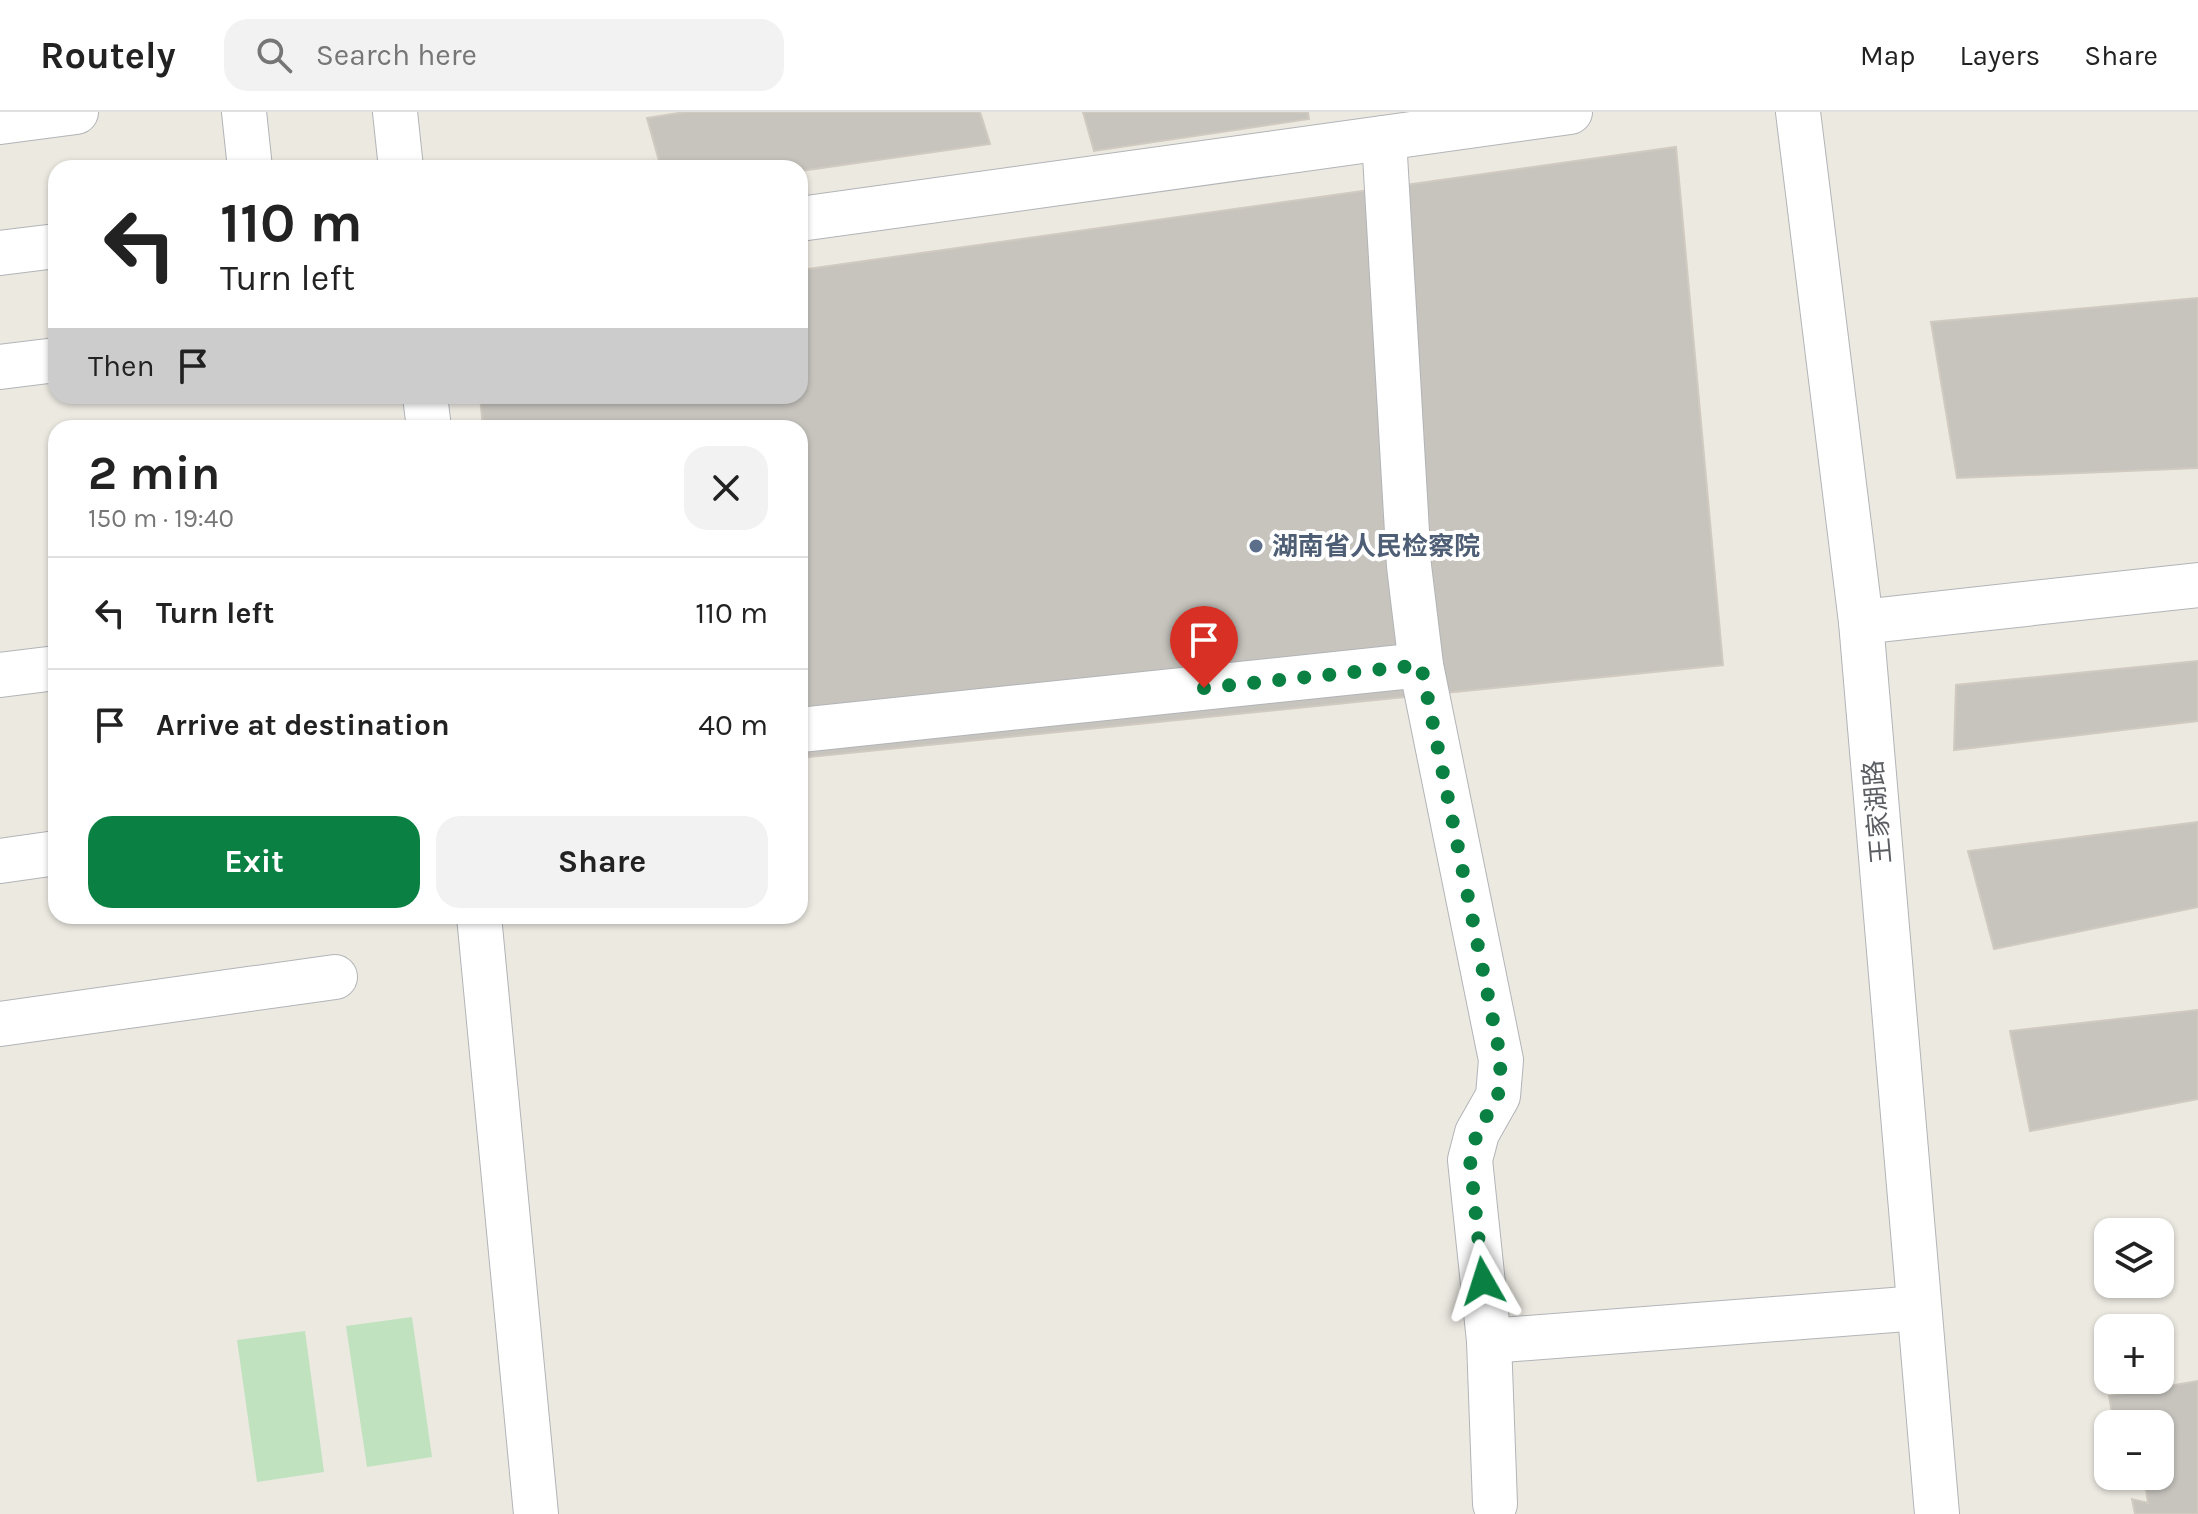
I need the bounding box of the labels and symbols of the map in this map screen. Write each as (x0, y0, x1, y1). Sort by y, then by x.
place label: 湖南省人民检察院 (1272, 531, 1480, 562)
marker: 湖南省人民检察院 (1247, 537, 1265, 555)
pin (1170, 606, 1238, 688)
street label: 王家湖路 (1858, 759, 1897, 865)
position arrow (1441, 1239, 1525, 1323)

